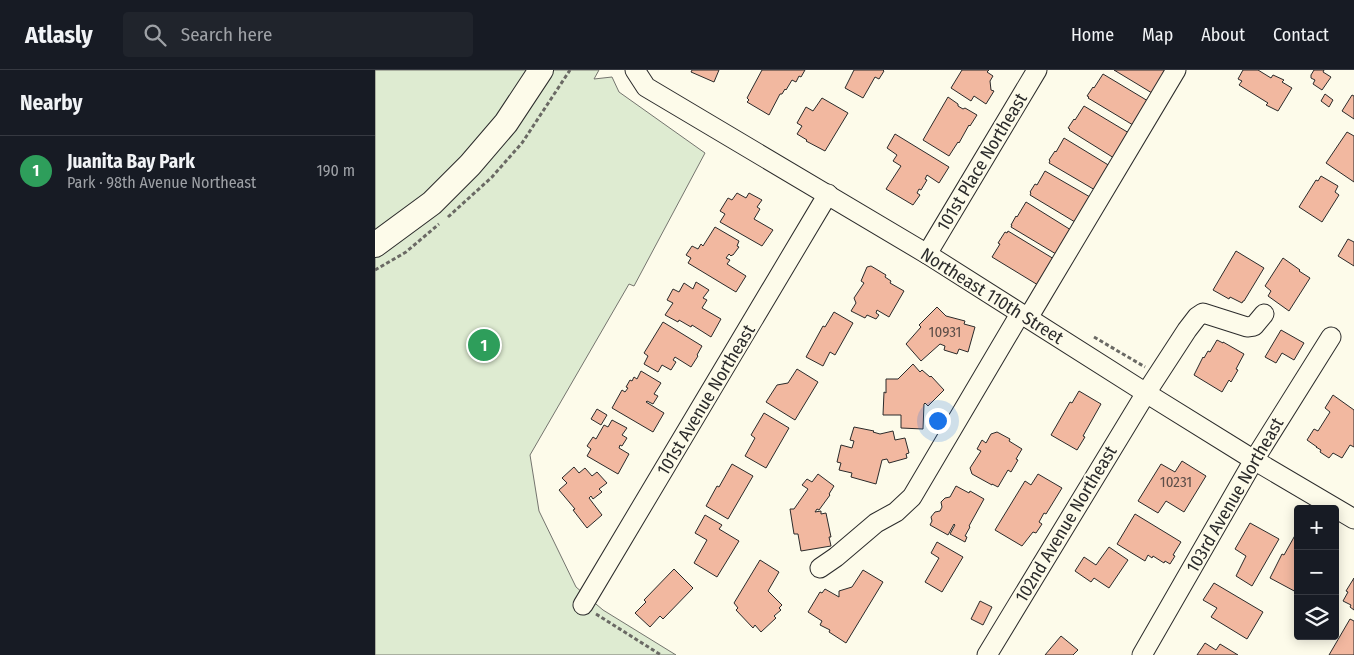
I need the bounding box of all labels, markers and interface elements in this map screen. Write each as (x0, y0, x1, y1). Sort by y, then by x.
search box (123, 12, 473, 57)
text: Atlasly (25, 21, 93, 49)
icon: search (141, 21, 169, 49)
text: Search here (181, 23, 272, 46)
text: Home (1071, 24, 1114, 46)
text: Map (1142, 24, 1173, 46)
text: About (1201, 24, 1245, 46)
text: Contact (1273, 24, 1329, 46)
street label: 101st Place Northeast (932, 89, 1032, 235)
text: Nearby (20, 90, 82, 116)
text: Juanita Bay Park (67, 150, 195, 173)
text: 1 (33, 161, 39, 180)
text: 190 m (317, 161, 355, 180)
text: Park · 98th Avenue Northeast (67, 173, 256, 192)
street label: Northeast 110th Street (916, 243, 1068, 349)
street label: 101st Avenue Northeast (652, 320, 760, 479)
house number: 10931 (929, 323, 961, 341)
pin: 1 (468, 326, 500, 364)
your location (925, 408, 951, 434)
street label: 103rd Avenue Northeast (1182, 413, 1288, 576)
street label: 102nd Avenue Northeast (1011, 442, 1122, 606)
house number: 10231 (1160, 473, 1192, 491)
map controls (1294, 505, 1339, 640)
button: + (1294, 505, 1339, 550)
button: − (1294, 550, 1339, 595)
button: layers (1294, 595, 1339, 640)

